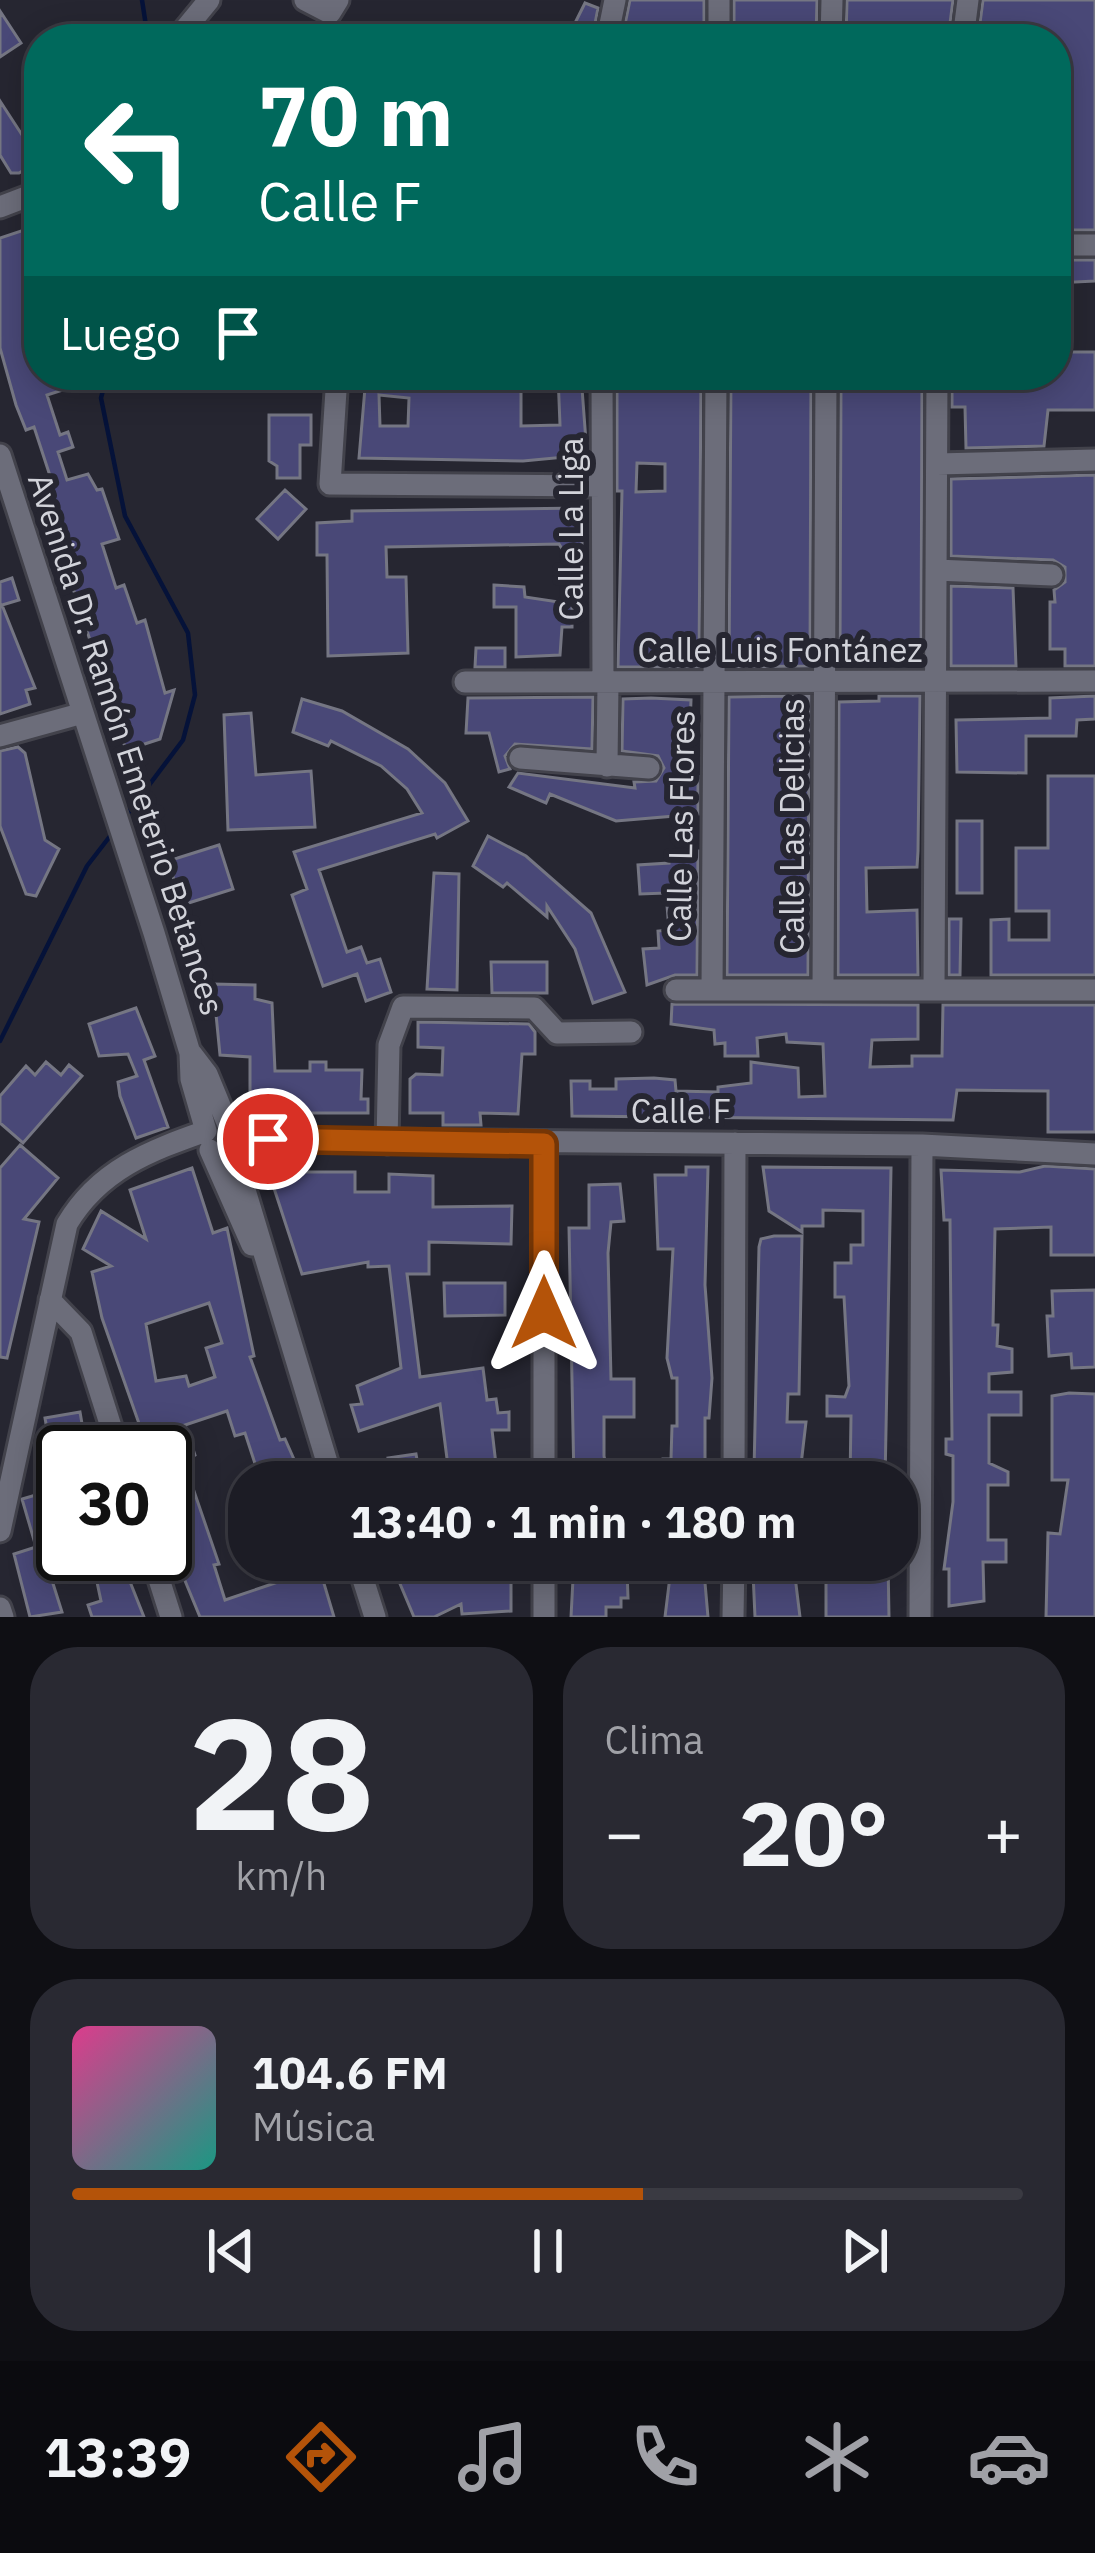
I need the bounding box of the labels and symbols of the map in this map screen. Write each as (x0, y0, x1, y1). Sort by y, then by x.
street label: Calle La Liga (549, 437, 592, 621)
street label: Avenida Dr. Ramón Emeterio Betances (19, 468, 235, 1020)
street label: Calle Luis Fontánez (638, 628, 922, 671)
street label: Calle Las Delicias (770, 698, 813, 954)
street label: Calle Las Flores (656, 710, 704, 942)
pin (217, 1088, 319, 1190)
street label: Calle F (631, 1089, 731, 1132)
position arrow (481, 1250, 607, 1376)
speed limit sign: 30 (36, 1425, 192, 1581)

